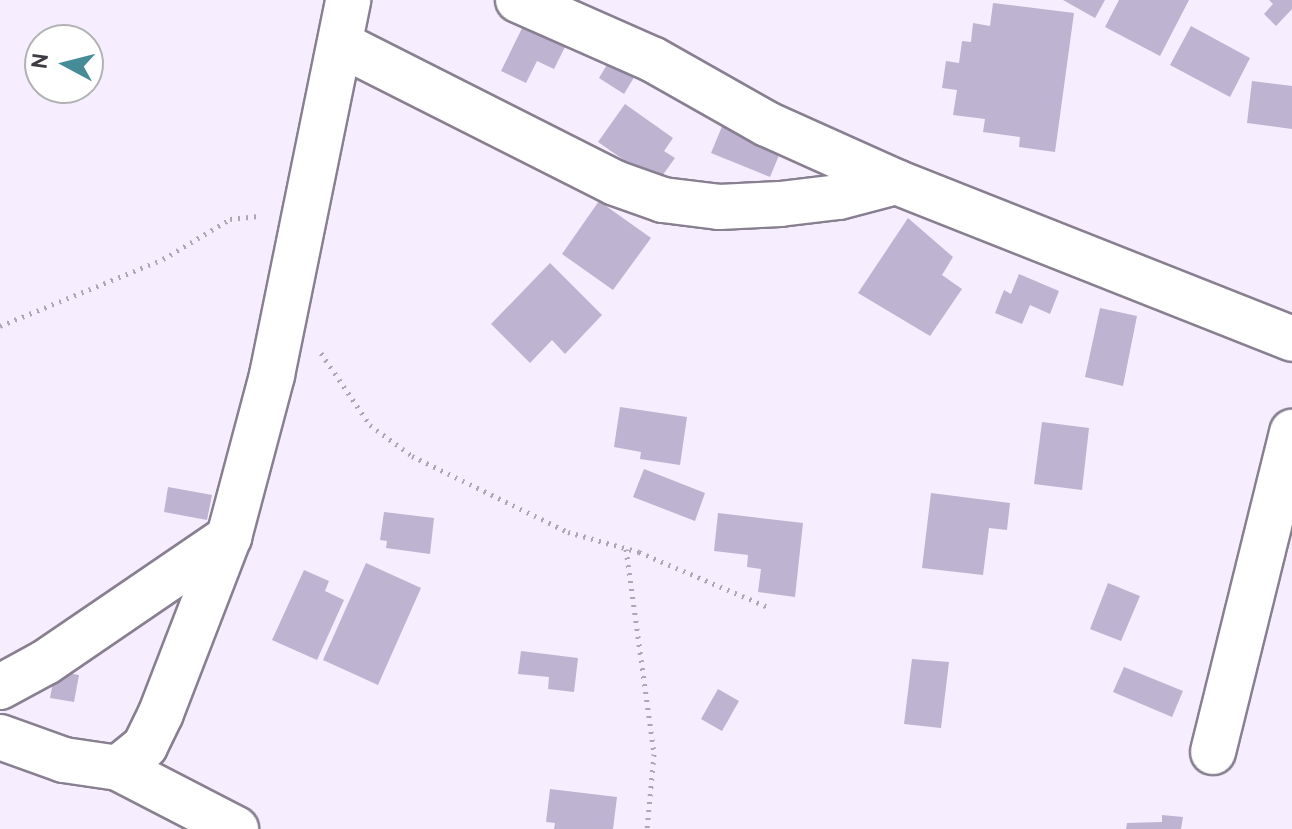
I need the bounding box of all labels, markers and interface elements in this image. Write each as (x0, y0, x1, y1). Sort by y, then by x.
north arrow (24, 24, 104, 104)
text: N (27, 52, 56, 71)

